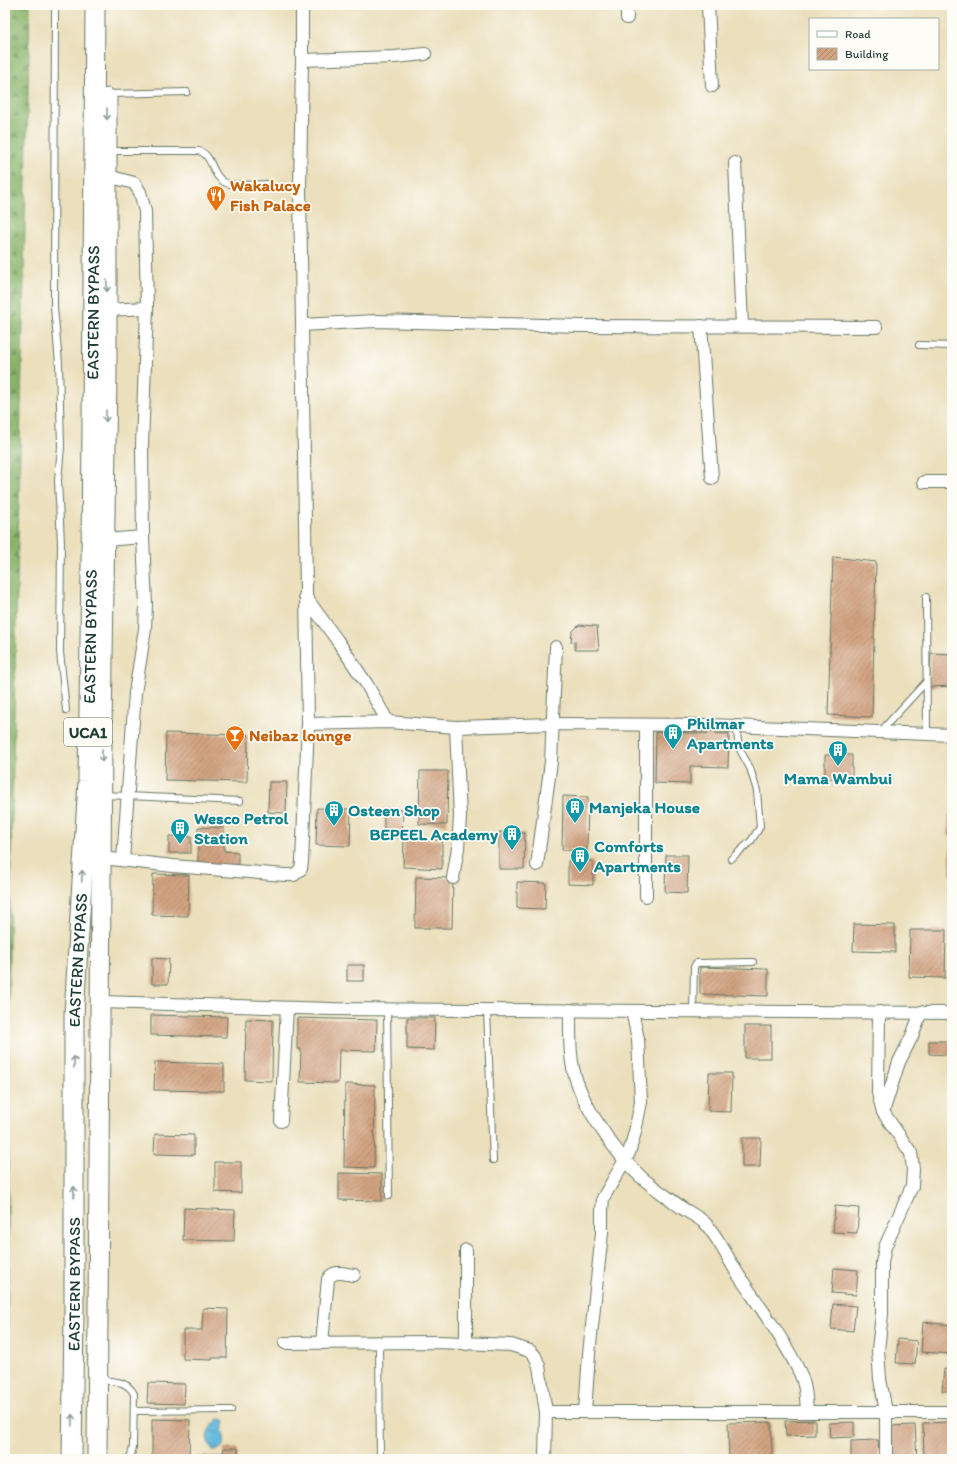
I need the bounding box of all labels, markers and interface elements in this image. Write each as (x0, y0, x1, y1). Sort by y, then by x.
legend (809, 18, 939, 70)
text: Road (845, 27, 871, 41)
text: Building (845, 47, 889, 61)
one-way arrow (103, 107, 111, 120)
place label: Wakalucy Fish Palace (230, 175, 311, 215)
restaurant icon: Wakalucy Fish Palace (205, 184, 227, 212)
street label: EASTERN BYPASS (82, 245, 103, 380)
one-way arrow (103, 279, 111, 292)
one-way arrow (102, 409, 110, 422)
street label: EASTERN BYPASS (79, 569, 101, 704)
place label: Philmar Apartments (686, 713, 774, 754)
road number: UCA1 (64, 718, 112, 746)
building icon: Philmar Apartments (662, 722, 684, 750)
bar icon: Neibaz lounge (224, 724, 246, 752)
place label: Neibaz lounge (249, 725, 351, 746)
building icon: Mama Wambui (827, 739, 849, 767)
one-way arrow (98, 749, 106, 762)
place label: Mama Wambui (784, 768, 892, 788)
building icon: Manjeka House (564, 796, 586, 824)
place label: Manjeka House (589, 797, 700, 818)
building icon: Osteen Shop (323, 799, 345, 827)
place label: Osteen Shop (348, 800, 440, 821)
place label: Wesco Petrol Station (194, 808, 289, 848)
building icon: Wesco Petrol Station (169, 817, 191, 845)
building icon: BEPEEL Academy (501, 823, 523, 851)
place label: BEPEEL Academy (369, 824, 499, 845)
place label: Comforts Apartments (593, 836, 681, 877)
building icon: Comforts Apartments (569, 845, 591, 873)
one-way arrow (79, 870, 86, 883)
street label: EASTERN BYPASS (64, 893, 91, 1027)
one-way arrow (70, 1056, 78, 1069)
one-way arrow (70, 1186, 78, 1199)
street label: EASTERN BYPASS (63, 1217, 84, 1351)
one-way arrow (68, 1414, 76, 1427)

